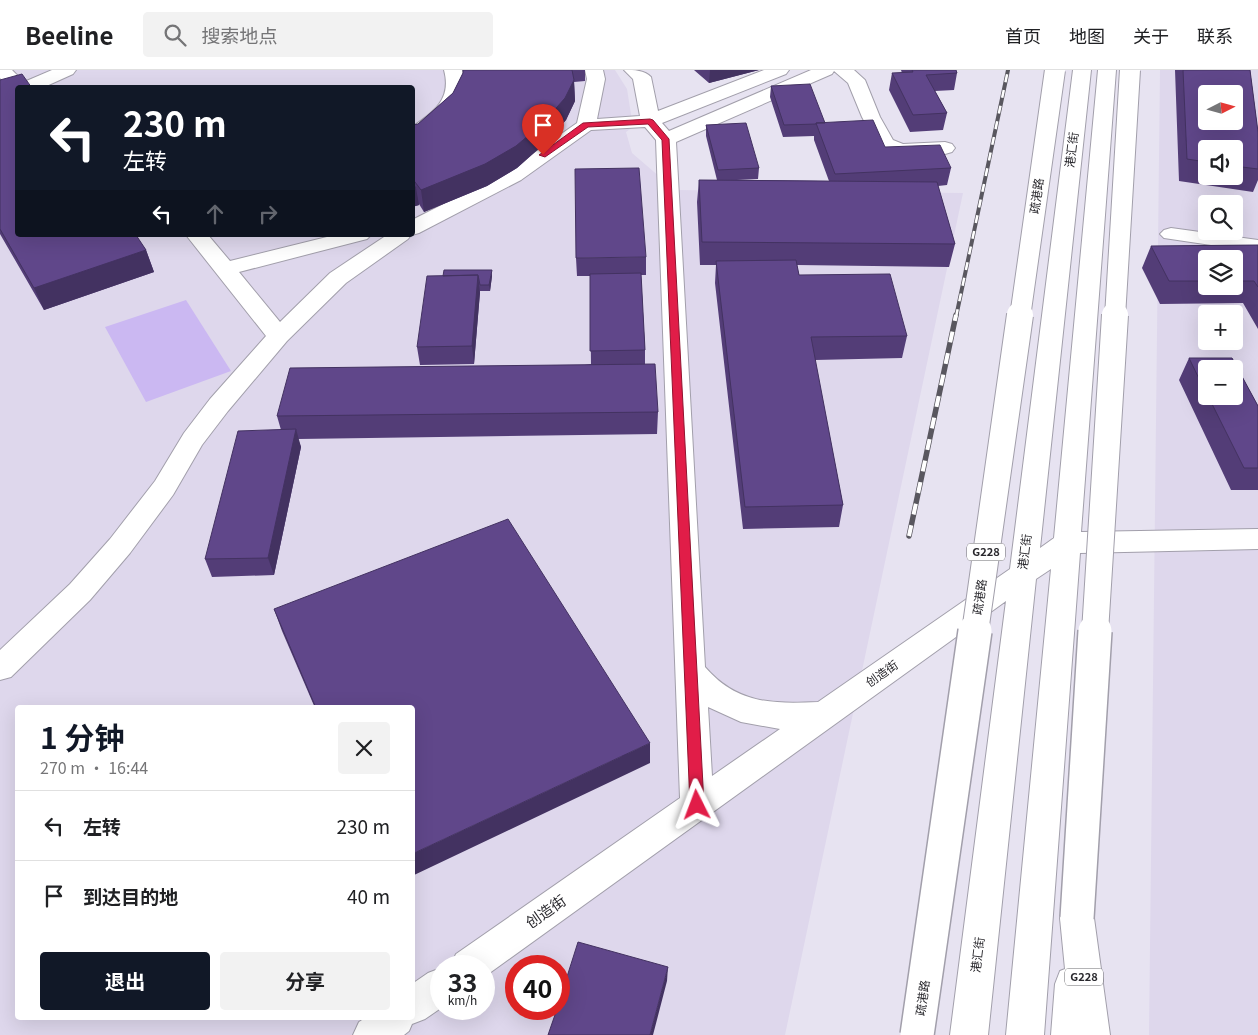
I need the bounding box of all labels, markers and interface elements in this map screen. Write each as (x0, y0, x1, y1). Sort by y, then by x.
search box (143, 12, 493, 57)
text: Beeline (25, 17, 113, 52)
icon: search (161, 21, 189, 49)
text: 搜索地点 (201, 21, 277, 48)
text: 首页 (1005, 22, 1041, 48)
text: 地图 (1069, 22, 1105, 48)
text: 关于 (1133, 22, 1169, 48)
text: 联系 (1197, 22, 1233, 48)
north arrow (1198, 85, 1242, 130)
map controls (1198, 85, 1243, 405)
text: 230 m (123, 96, 227, 147)
pin (522, 104, 564, 155)
icon: left (40, 105, 105, 170)
icon: arrive (529, 111, 557, 139)
street label: 港汇街 (1060, 131, 1081, 169)
button: sound (1198, 140, 1243, 185)
text: 左转 (123, 143, 167, 175)
street label: 疏港路 (1025, 177, 1046, 215)
button: search (1198, 195, 1243, 240)
icon: left (148, 200, 176, 228)
icon: ahead (201, 200, 229, 228)
icon: right (254, 200, 282, 228)
button: layers (1198, 250, 1243, 295)
button: + (1198, 305, 1243, 350)
button: − (1198, 360, 1243, 405)
street label: 港汇街 (1013, 533, 1034, 571)
road number: G228 (967, 544, 1005, 561)
street label: 疏港路 (968, 578, 989, 616)
street label: 创造街 (862, 655, 901, 690)
text: 1 分钟 (40, 714, 125, 758)
button: close (338, 722, 390, 774)
text: 270 m · 16:44 (40, 755, 148, 779)
position arrow (670, 778, 722, 830)
icon: left (40, 812, 68, 840)
text: 左转 (83, 812, 121, 839)
text: 230 m (337, 812, 390, 839)
icon: arrive (40, 882, 68, 910)
text: 到达目的地 (83, 882, 178, 909)
text: 40 m (347, 882, 390, 909)
street label: 创造街 (521, 889, 570, 932)
street label: 港汇街 (966, 936, 987, 974)
button: 退出 (40, 952, 210, 1010)
button: 分享 (220, 952, 390, 1010)
speed limit sign: 40 (505, 955, 570, 1020)
text: 33 (448, 963, 477, 999)
road number: G228 (1065, 969, 1103, 986)
street label: 疏港路 (911, 979, 932, 1017)
text: km/h (448, 991, 477, 1008)

